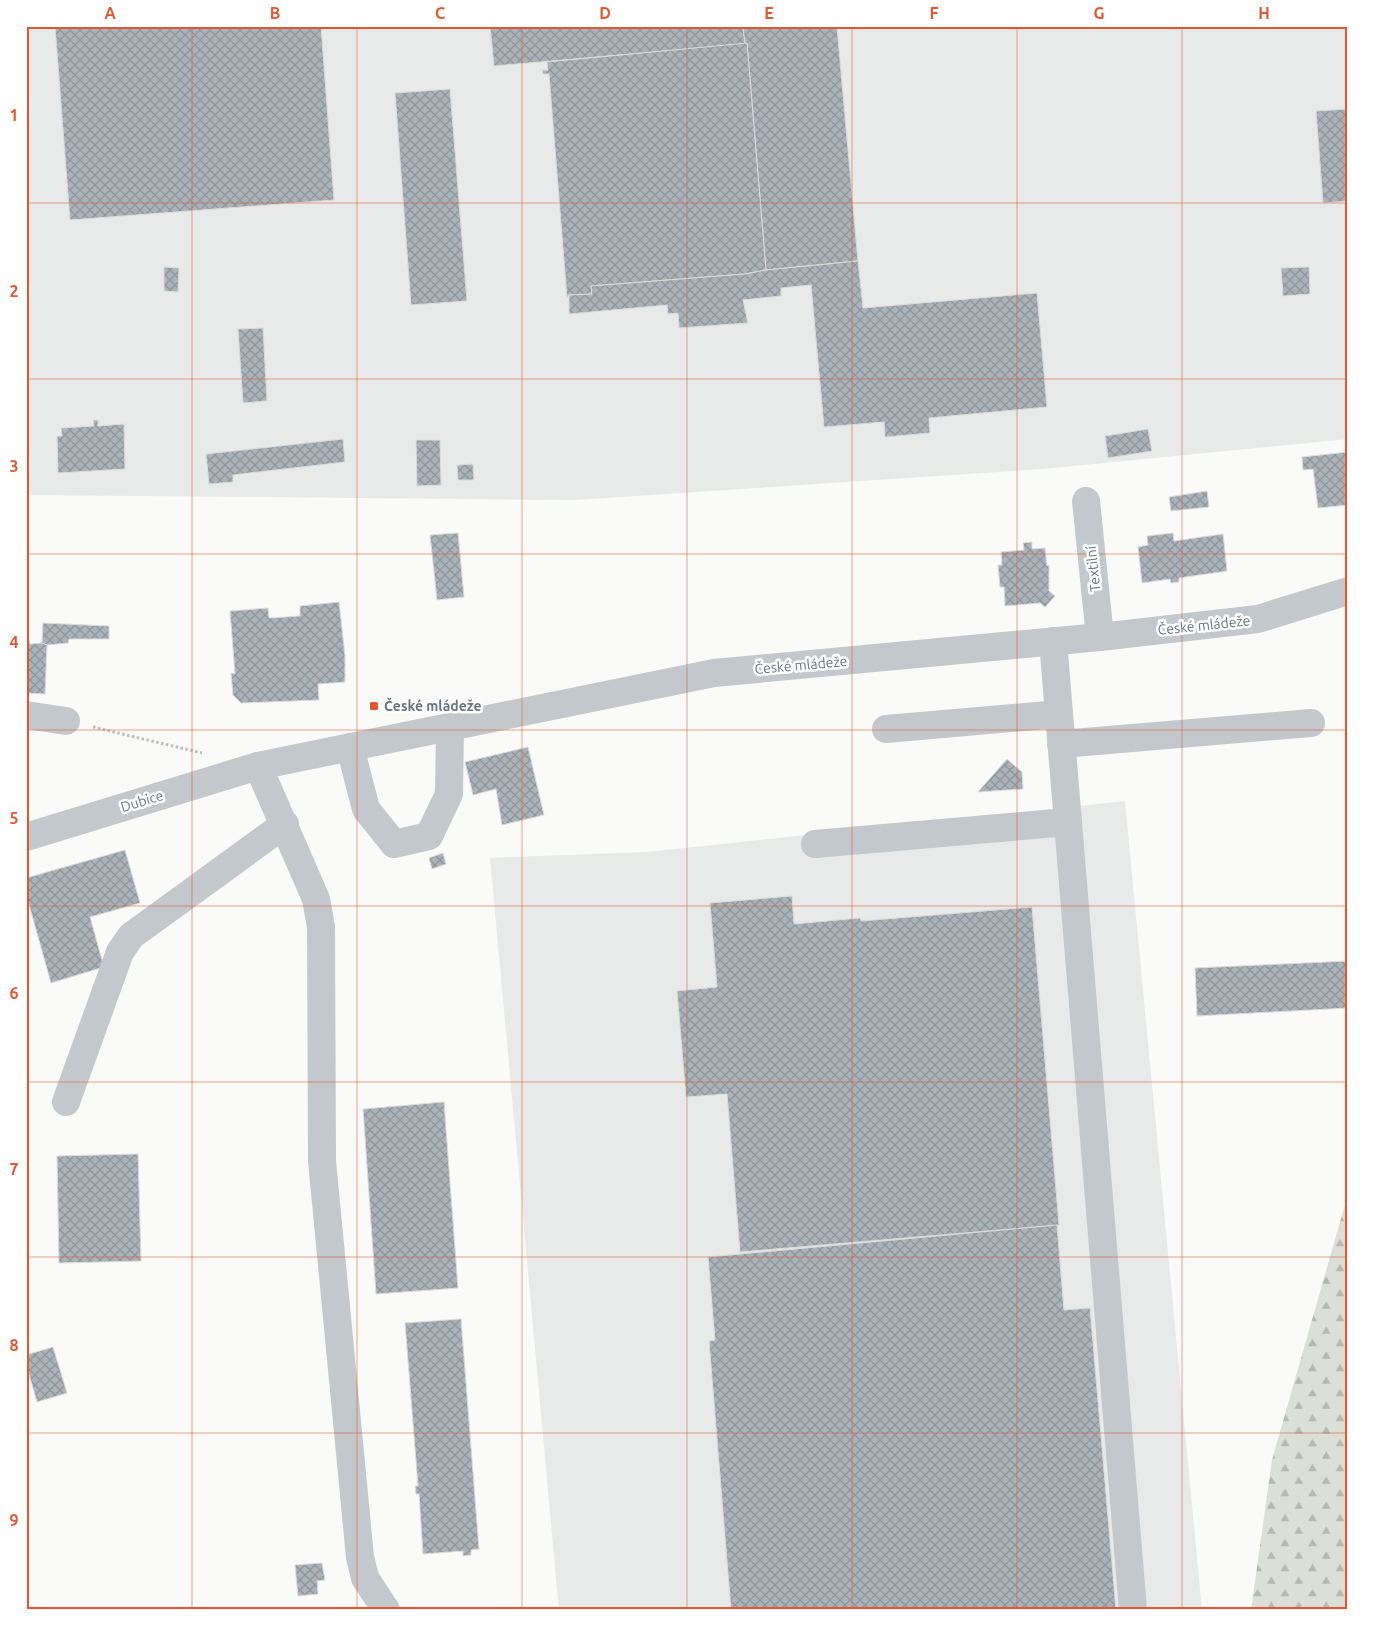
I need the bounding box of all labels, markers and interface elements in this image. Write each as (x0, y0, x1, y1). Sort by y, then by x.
text: A (104, 4, 116, 22)
text: B (270, 4, 280, 22)
text: C (435, 4, 445, 22)
text: D (599, 4, 611, 22)
text: E (764, 4, 774, 22)
text: F (930, 4, 939, 22)
text: G (1093, 4, 1105, 22)
text: H (1258, 4, 1270, 22)
text: 1 (9, 106, 19, 124)
text: 2 (9, 282, 19, 300)
text: 3 (9, 457, 19, 475)
street label: Textilní (1083, 545, 1103, 593)
street label: České mládeže (1157, 611, 1251, 638)
text: 4 (9, 633, 19, 651)
street label: České mládeže (754, 652, 848, 677)
place label: České mládeže (384, 697, 482, 714)
marker: České mládeže (368, 700, 380, 712)
street label: Dubice (119, 787, 165, 815)
text: 5 (9, 809, 19, 827)
text: 6 (9, 984, 19, 1002)
text: 7 (9, 1160, 19, 1178)
text: 8 (9, 1336, 19, 1354)
text: 9 (9, 1511, 19, 1529)

